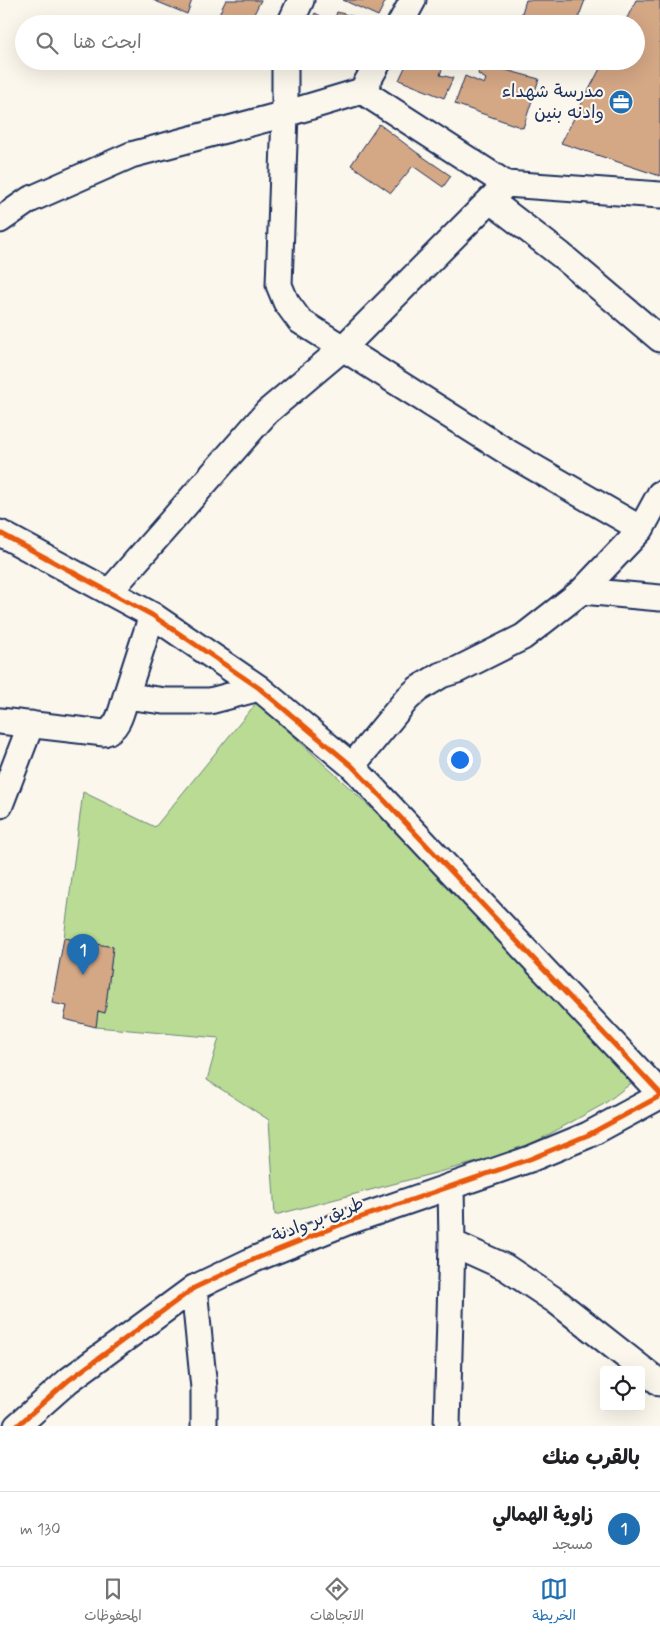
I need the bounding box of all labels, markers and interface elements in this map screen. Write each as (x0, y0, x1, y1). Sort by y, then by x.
search box (15, 15, 645, 70)
icon: search (33, 29, 61, 57)
text: ابحث هنا (73, 30, 142, 55)
place label: مدرسة شهداء وادنه بنين (502, 80, 604, 125)
office icon: مدرسة شهداء وادنه بنين (608, 89, 634, 115)
your location (447, 747, 473, 773)
pin: 1 (67, 934, 99, 975)
street label: طريق بر وادنة (269, 1191, 367, 1249)
map controls (600, 1366, 645, 1411)
button: locate (600, 1366, 645, 1411)
text: بالقرب منك (542, 1444, 640, 1472)
text: زاوية الهمالي (493, 1503, 593, 1528)
text: 130 m (20, 1519, 61, 1540)
text: 1 (620, 1519, 628, 1540)
text: مسجد (552, 1534, 593, 1555)
tab: المحفوظات (84, 1575, 142, 1628)
tab: الاتجاهات (310, 1575, 364, 1628)
tab: الخريطة (532, 1575, 576, 1628)

